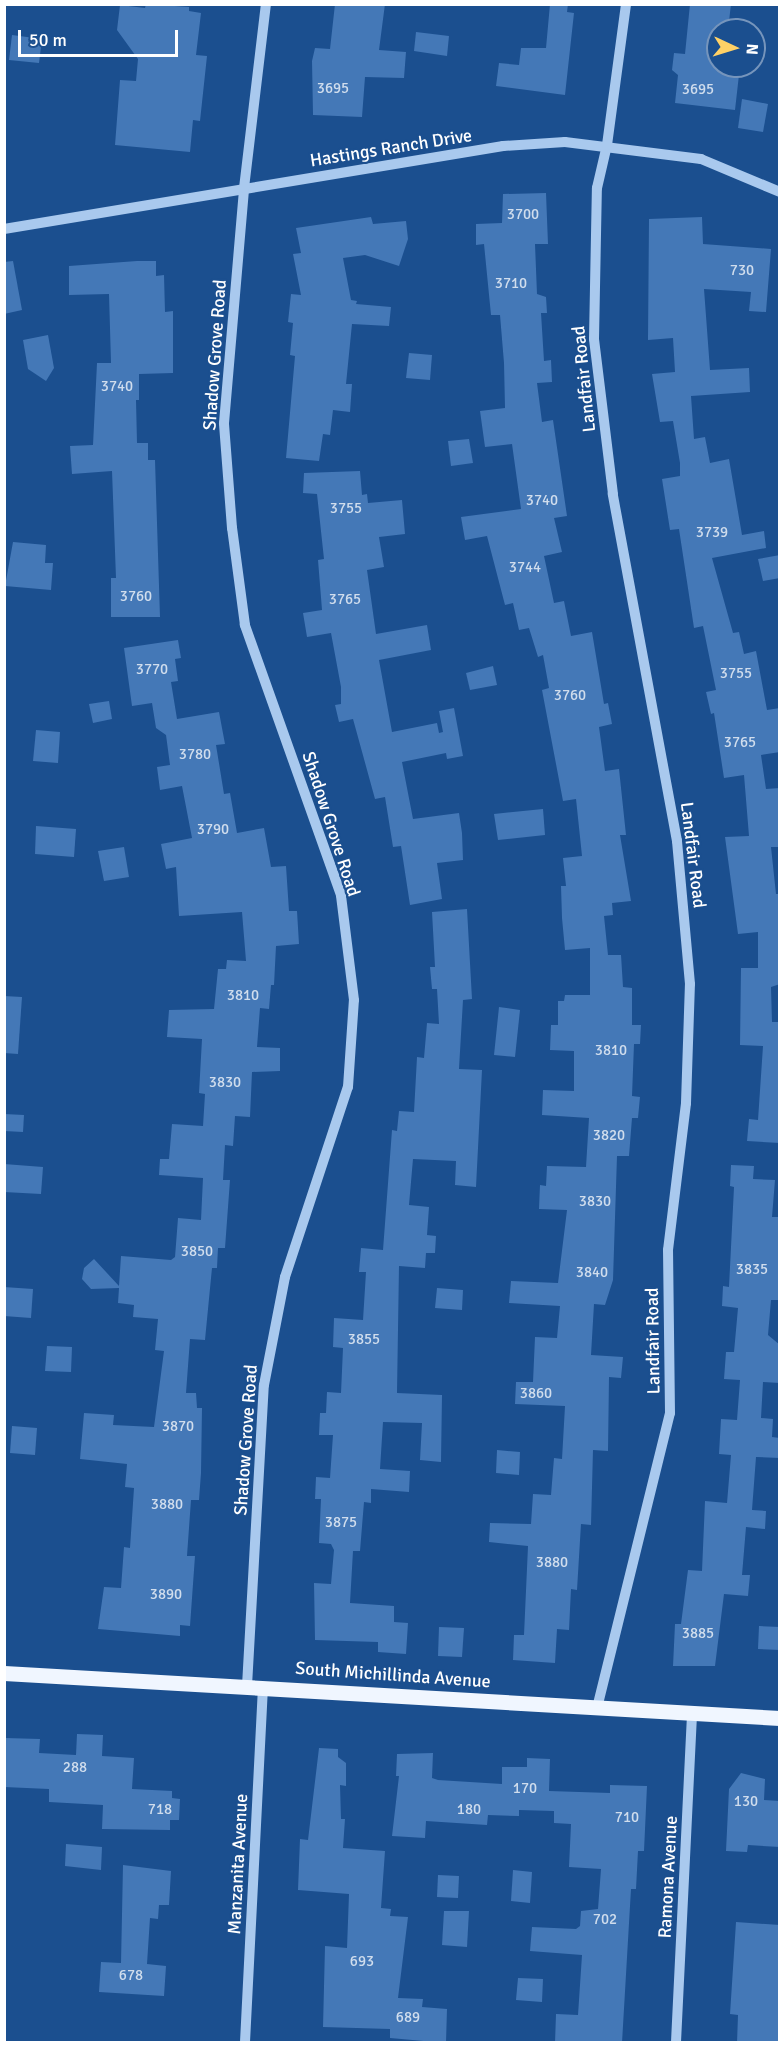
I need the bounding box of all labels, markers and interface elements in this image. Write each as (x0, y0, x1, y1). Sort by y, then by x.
scale bar (21, 18, 182, 56)
north arrow (706, 18, 766, 78)
text: 50 m (29, 29, 67, 51)
text: N (742, 43, 762, 55)
house number: 3695 (317, 80, 349, 98)
house number: 3695 (682, 81, 714, 99)
street label: Hastings Ranch Drive (308, 125, 474, 171)
house number: 3700 (507, 206, 539, 224)
house number: 730 (730, 262, 754, 280)
house number: 3710 (495, 275, 527, 293)
street label: Shadow Grove Road (199, 279, 231, 431)
street label: Landfair Road (568, 325, 600, 433)
house number: 3740 (101, 378, 133, 396)
house number: 3740 (526, 492, 558, 510)
house number: 3755 (330, 500, 362, 518)
house number: 3739 (696, 524, 728, 542)
house number: 3744 (509, 559, 541, 577)
house number: 3760 (120, 588, 152, 606)
house number: 3765 (329, 591, 361, 609)
house number: 3770 (136, 661, 168, 679)
house number: 3755 (720, 665, 752, 683)
house number: 3760 (554, 687, 586, 705)
house number: 3765 (724, 734, 756, 752)
house number: 3780 (179, 746, 211, 764)
street label: Shadow Grove Road (297, 749, 365, 899)
street label: Landfair Road (676, 801, 710, 909)
house number: 3790 (197, 821, 229, 839)
house number: 3810 (227, 987, 259, 1005)
house number: 3810 (595, 1042, 627, 1060)
house number: 3830 (209, 1074, 241, 1092)
house number: 3820 (593, 1127, 625, 1145)
house number: 3830 (579, 1193, 611, 1211)
house number: 3850 (181, 1243, 213, 1261)
house number: 3835 (736, 1261, 768, 1279)
house number: 3840 (576, 1264, 608, 1282)
street label: Landfair Road (641, 1287, 665, 1395)
house number: 3855 (348, 1331, 380, 1349)
street label: Shadow Grove Road (230, 1364, 262, 1516)
house number: 3860 (520, 1385, 552, 1403)
house number: 3870 (162, 1418, 194, 1436)
house number: 3880 (151, 1496, 183, 1514)
house number: 3875 (325, 1514, 357, 1532)
house number: 3880 (536, 1554, 568, 1572)
house number: 3890 (150, 1586, 182, 1604)
house number: 3885 (682, 1625, 714, 1643)
street label: South Michillinda Avenue (295, 1657, 491, 1693)
house number: 288 (63, 1759, 87, 1777)
house number: 170 (513, 1780, 537, 1798)
street label: Manzanita Avenue (224, 1793, 252, 1935)
house number: 130 (734, 1793, 758, 1811)
house number: 718 (148, 1801, 172, 1819)
house number: 180 (457, 1801, 481, 1819)
house number: 710 (615, 1809, 639, 1827)
street label: Ramona Avenue (654, 1815, 682, 1939)
house number: 702 (593, 1911, 617, 1929)
house number: 693 (350, 1953, 374, 1971)
house number: 678 (119, 1967, 143, 1985)
house number: 689 (396, 2009, 420, 2027)

